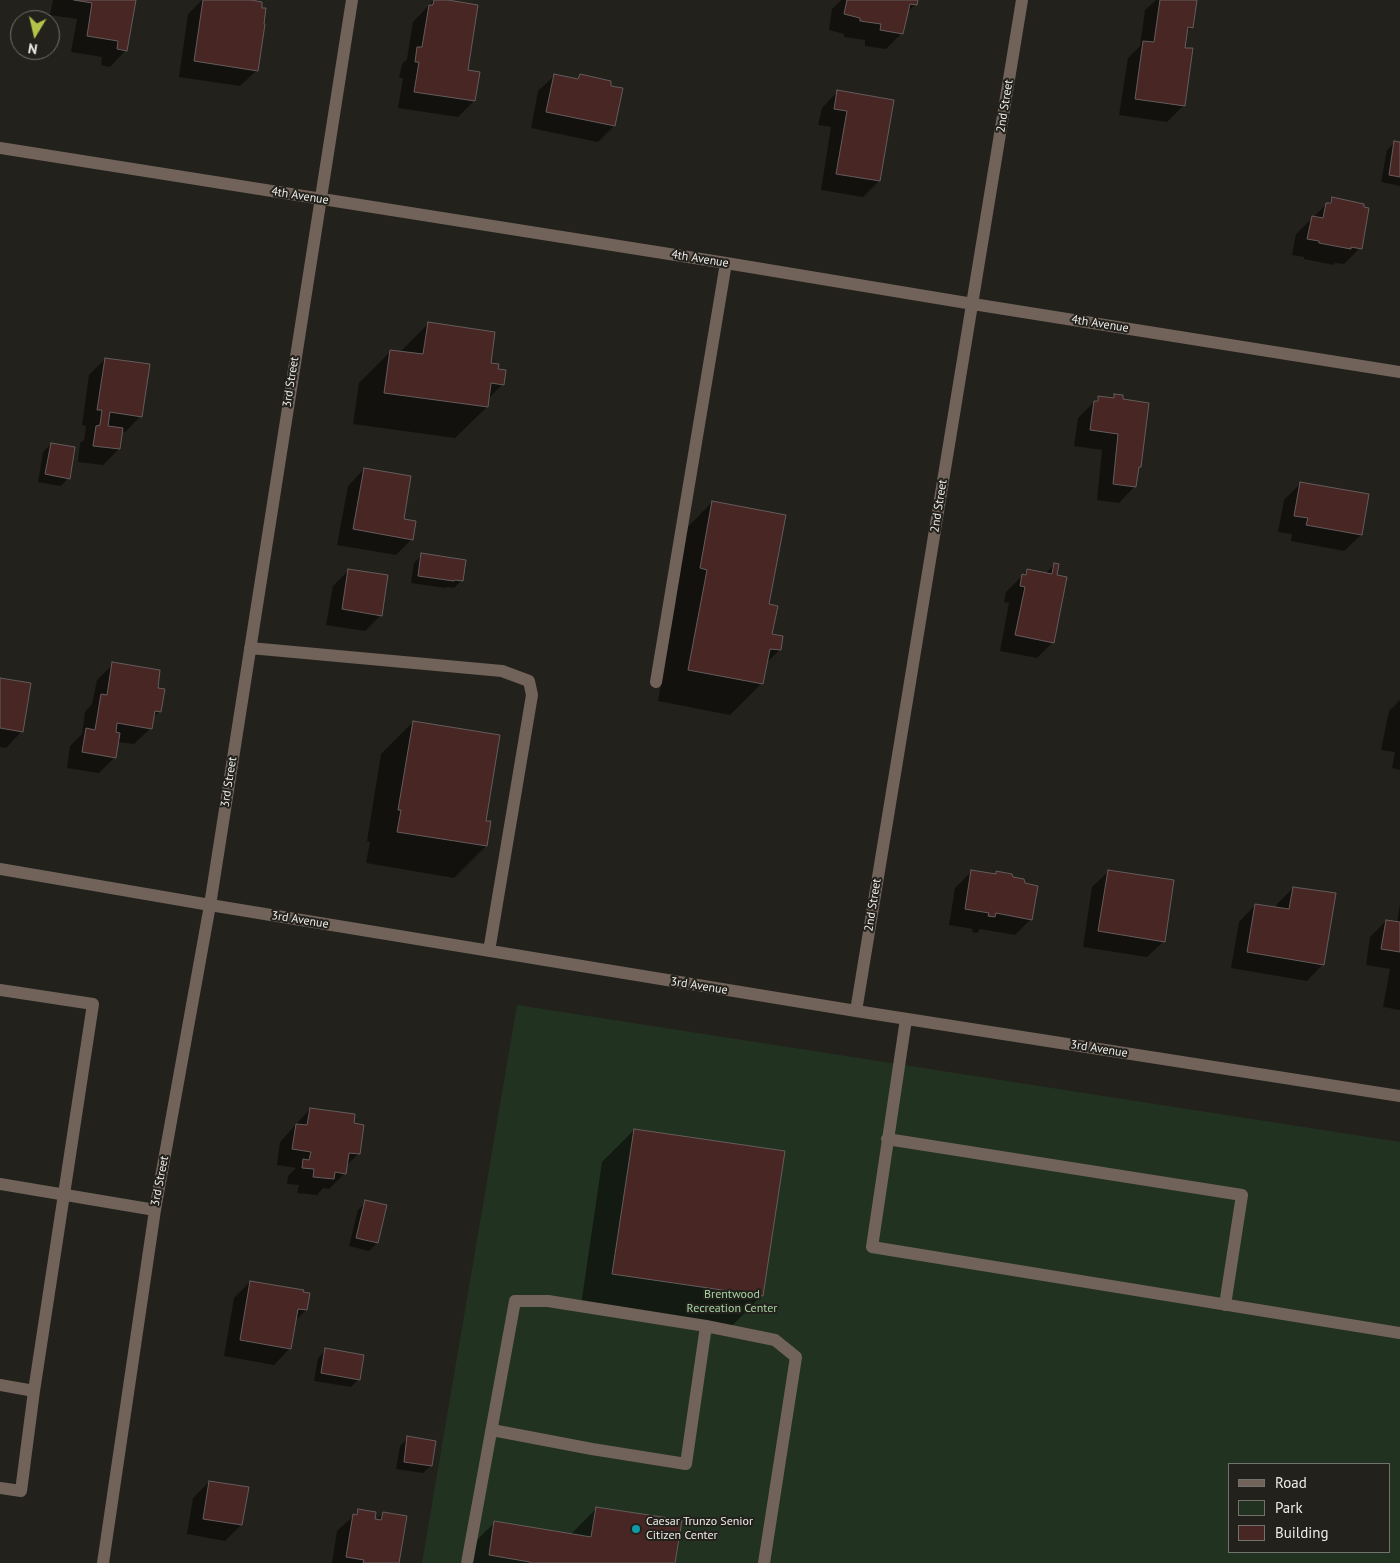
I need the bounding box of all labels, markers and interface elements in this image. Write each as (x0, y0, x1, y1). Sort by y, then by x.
north arrow (10, 10, 60, 60)
text: N (27, 39, 39, 58)
street label: 2nd Street (994, 78, 1016, 134)
street label: 4th Avenue (270, 184, 330, 208)
street label: 4th Avenue (670, 247, 730, 271)
street label: 4th Avenue (1070, 312, 1130, 336)
street label: 3rd Street (280, 356, 302, 408)
street label: 2nd Street (928, 478, 950, 534)
street label: 3rd Street (218, 756, 240, 808)
street label: 2nd Street (862, 877, 884, 933)
street label: 3rd Avenue (270, 908, 330, 932)
street label: 3rd Avenue (669, 974, 729, 998)
street label: 3rd Avenue (1069, 1037, 1129, 1061)
street label: 3rd Street (148, 1155, 172, 1207)
park label: Brentwood Recreation Center (687, 1288, 777, 1316)
legend (1228, 1463, 1390, 1553)
text: Road (1275, 1473, 1307, 1492)
text: Park (1275, 1498, 1303, 1517)
place label: Caesar Trunzo Senior Citizen Center (646, 1515, 753, 1543)
marker: Caesar Trunzo Senior Citizen Center (630, 1523, 642, 1535)
text: Building (1275, 1523, 1329, 1542)

